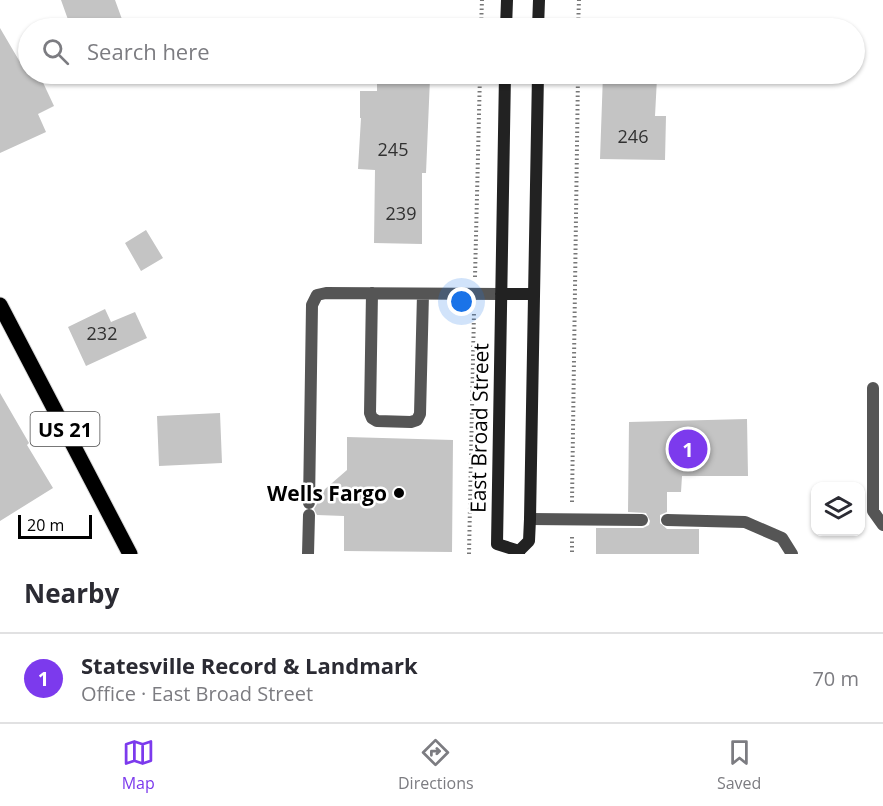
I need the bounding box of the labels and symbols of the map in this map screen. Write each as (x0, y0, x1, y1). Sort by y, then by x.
house number: 246 (618, 124, 648, 148)
house number: 245 (378, 137, 408, 161)
house number: 239 (386, 201, 416, 225)
your location (447, 287, 476, 316)
house number: 232 (87, 321, 117, 345)
street label: East Broad Street (464, 343, 494, 513)
road number: US 21 (31, 412, 100, 446)
pin: 1 (668, 426, 708, 472)
place label: Wells Fargo (267, 479, 387, 507)
marker: Wells Fargo (392, 486, 406, 500)
scale bar (18, 512, 92, 540)

